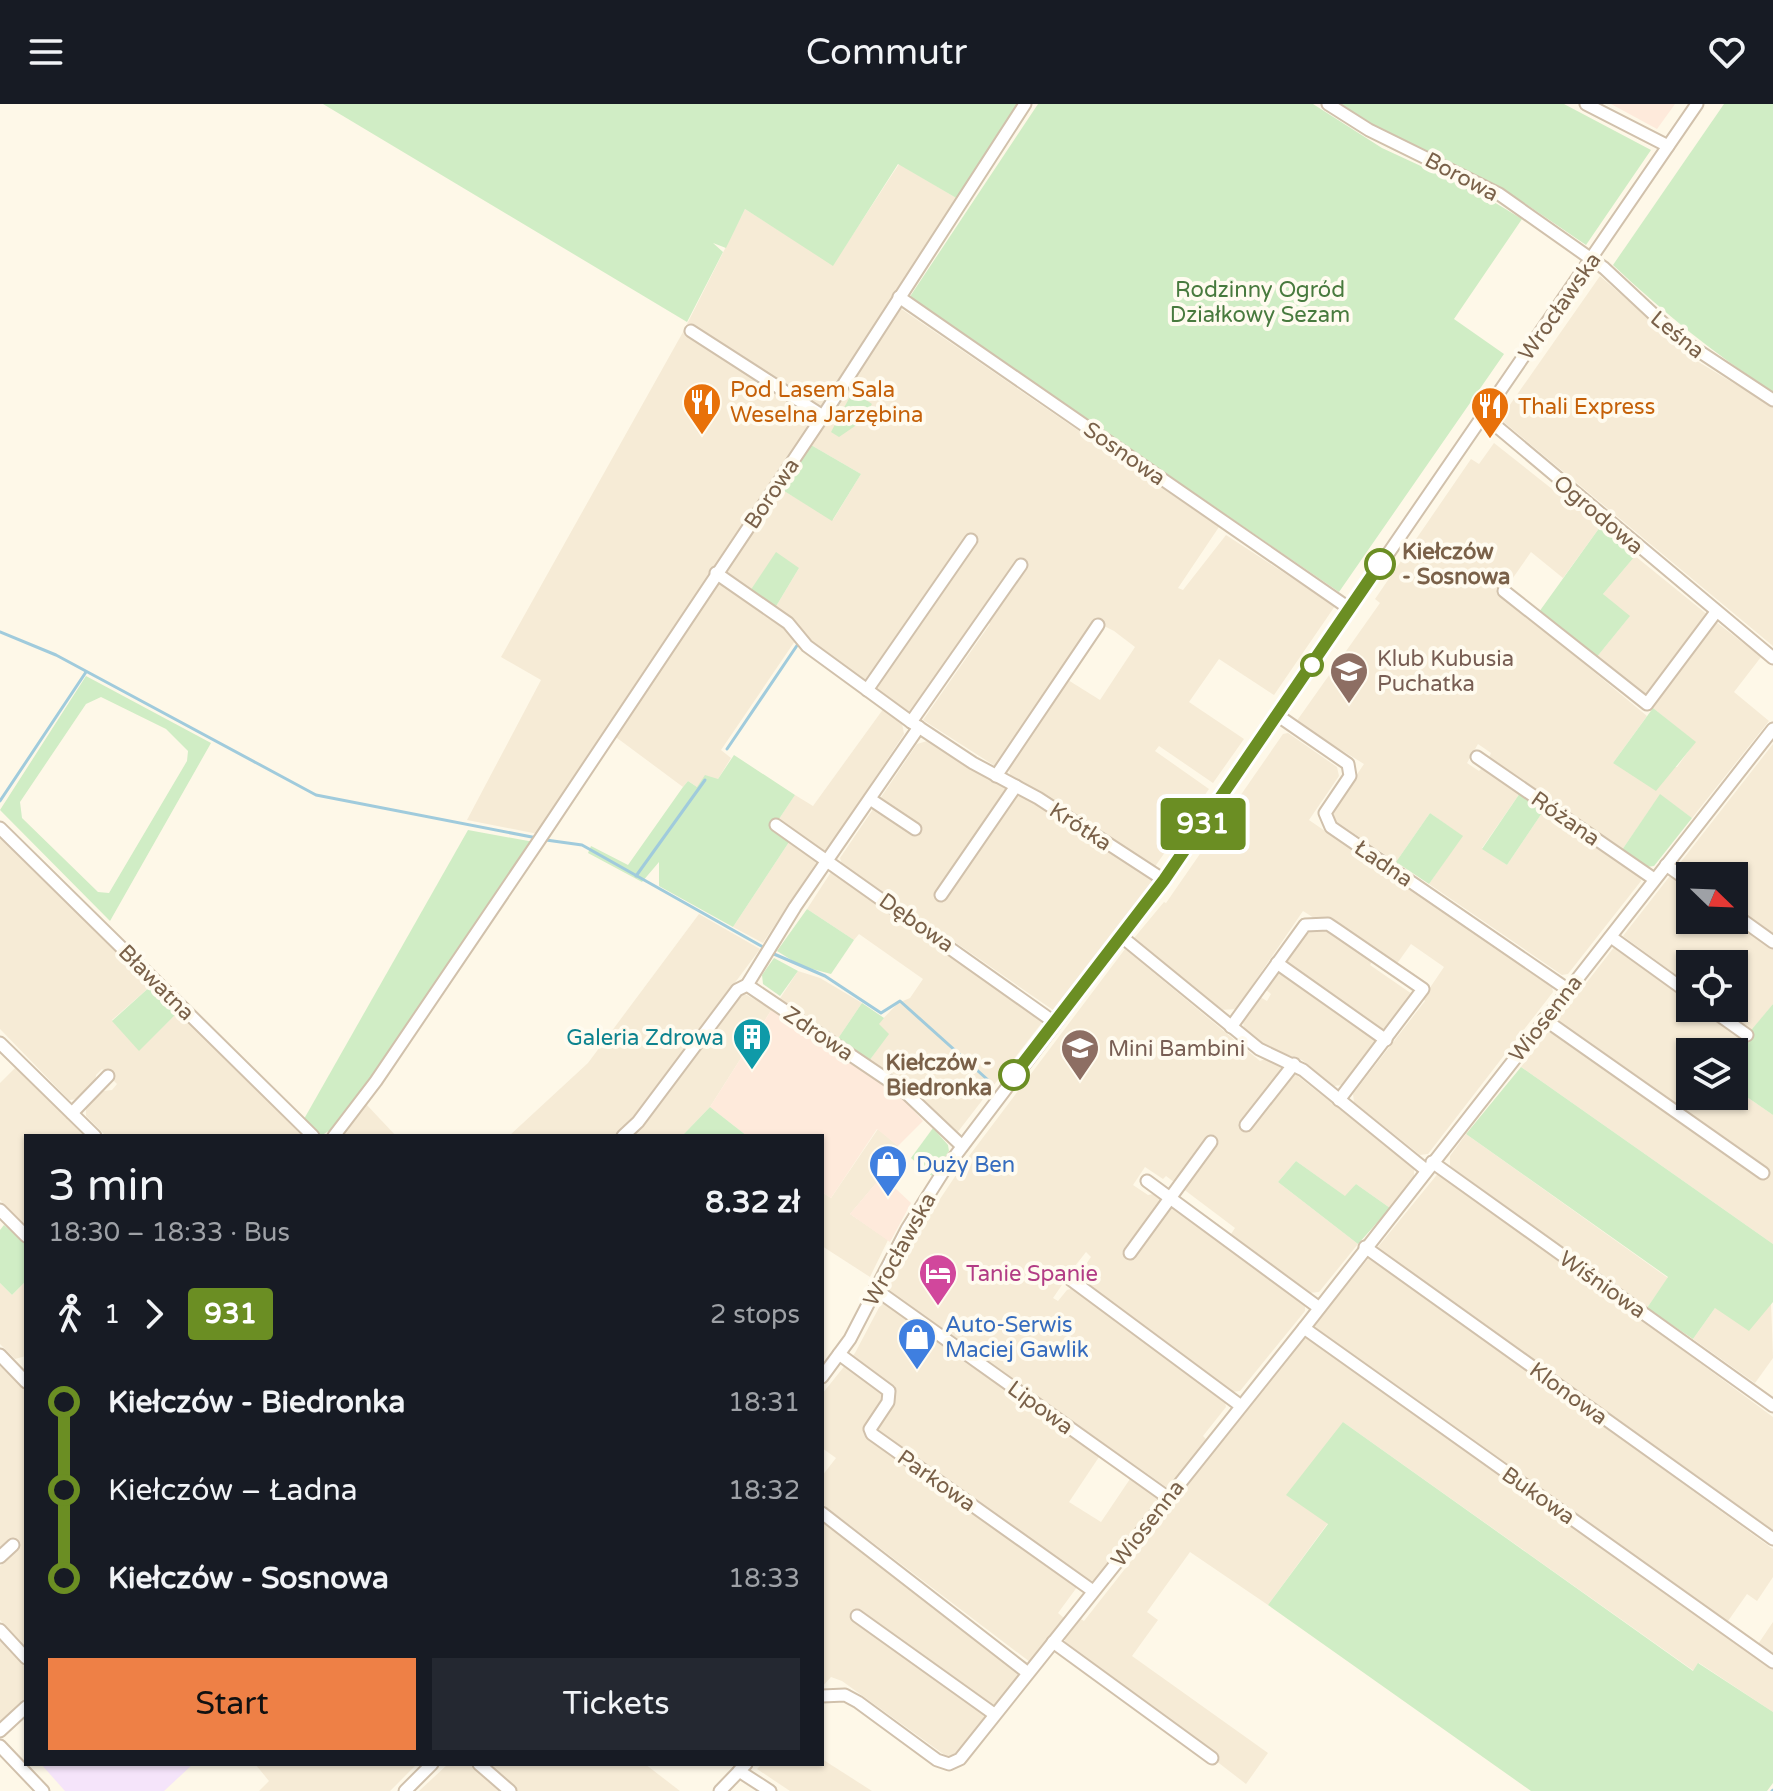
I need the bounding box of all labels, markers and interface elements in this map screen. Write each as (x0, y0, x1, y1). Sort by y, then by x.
icon: menu (24, 30, 68, 74)
icon: heart (1705, 30, 1749, 74)
text: Commutr (806, 31, 967, 74)
street label: Borowa (1420, 147, 1503, 207)
street label: Wrocławska (1513, 248, 1606, 365)
park label: Rodzinny Ogród Działkowy Sezam (1170, 277, 1350, 328)
street label: Leśna (1645, 305, 1709, 364)
place label: Pod Lasem Sala Weselna Jarzębina (730, 377, 923, 428)
restaurant icon: Pod Lasem Sala Weselna Jarzębina (681, 381, 723, 436)
restaurant icon: Thali Express (1469, 385, 1511, 440)
place label: Thali Express (1518, 394, 1655, 420)
street label: Sosnowa (1079, 416, 1170, 491)
street label: Borowa (739, 453, 805, 534)
street label: Ogrodowa (1548, 470, 1649, 560)
place label: Kiełczów - Sosnowa (1402, 539, 1510, 590)
marker: Kiełczów - Sosnowa (1365, 549, 1395, 579)
place label: Klub Kubusia Puchatka (1377, 646, 1514, 697)
school or university icon: Klub Kubusia Puchatka (1328, 650, 1370, 705)
unlabelled marker (1301, 654, 1323, 676)
street label: Różana (1526, 786, 1605, 852)
street label: Krótka (1045, 797, 1116, 856)
line badge: 931 (1157, 798, 1249, 850)
text: 931 (1177, 807, 1229, 841)
street label: Ładna (1349, 835, 1418, 893)
north arrow (1676, 862, 1748, 934)
map controls (1676, 862, 1748, 1110)
street label: Dębowa (874, 888, 959, 958)
street label: Bławatna (113, 939, 200, 1026)
button: locate (1676, 950, 1748, 1022)
street label: Wiosenna (1504, 970, 1588, 1067)
street label: Zdrowa (778, 1001, 858, 1067)
building icon: Galeria Zdrowa (731, 1016, 773, 1071)
place label: Galeria Zdrowa (566, 1025, 724, 1051)
school or university icon: Mini Bambini (1059, 1027, 1101, 1082)
place label: Mini Bambini (1108, 1036, 1245, 1062)
button: layers (1676, 1038, 1748, 1110)
place label: Kiełczów - Biedronka (886, 1050, 992, 1101)
marker: Kiełczów - Biedronka (999, 1060, 1029, 1090)
shop icon: Duży Ben (867, 1143, 909, 1198)
place label: Duży Ben (916, 1152, 1015, 1178)
text: 3 min (48, 1160, 165, 1213)
text: 8.32 zł (705, 1184, 800, 1221)
street label: Wrocławska (858, 1188, 942, 1311)
text: 18:30 – 18:33 · Bus (48, 1217, 290, 1248)
street label: Wiśniowa (1554, 1246, 1651, 1324)
hotel icon: Tanie Spanie (917, 1252, 959, 1307)
place label: Tanie Spanie (966, 1261, 1098, 1287)
icon: walk (48, 1292, 92, 1336)
icon: forward (132, 1292, 176, 1336)
text: 931 (204, 1297, 257, 1331)
text: 1 (104, 1299, 120, 1330)
text: 2 stops (710, 1299, 800, 1330)
place label: Auto-Serwis Maciej Gawlik (945, 1312, 1089, 1363)
shop icon: Auto-Serwis Maciej Gawlik (896, 1316, 938, 1371)
street label: Klonowa (1524, 1357, 1612, 1431)
street label: Lipowa (1002, 1375, 1078, 1440)
text: Kiełczów - Biedronka (108, 1384, 405, 1421)
text: 18:31 (728, 1387, 800, 1418)
street label: Parkowa (892, 1444, 981, 1517)
street label: Bukowa (1497, 1461, 1580, 1530)
text: Kiełczów – Ładna (108, 1472, 358, 1509)
text: 18:32 (728, 1475, 800, 1506)
street label: Wiosenna (1106, 1475, 1190, 1572)
text: Kiełczów - Sosnowa (108, 1560, 389, 1597)
text: 18:33 (728, 1563, 800, 1594)
button: Start (48, 1658, 416, 1750)
button: Tickets (432, 1658, 800, 1750)

